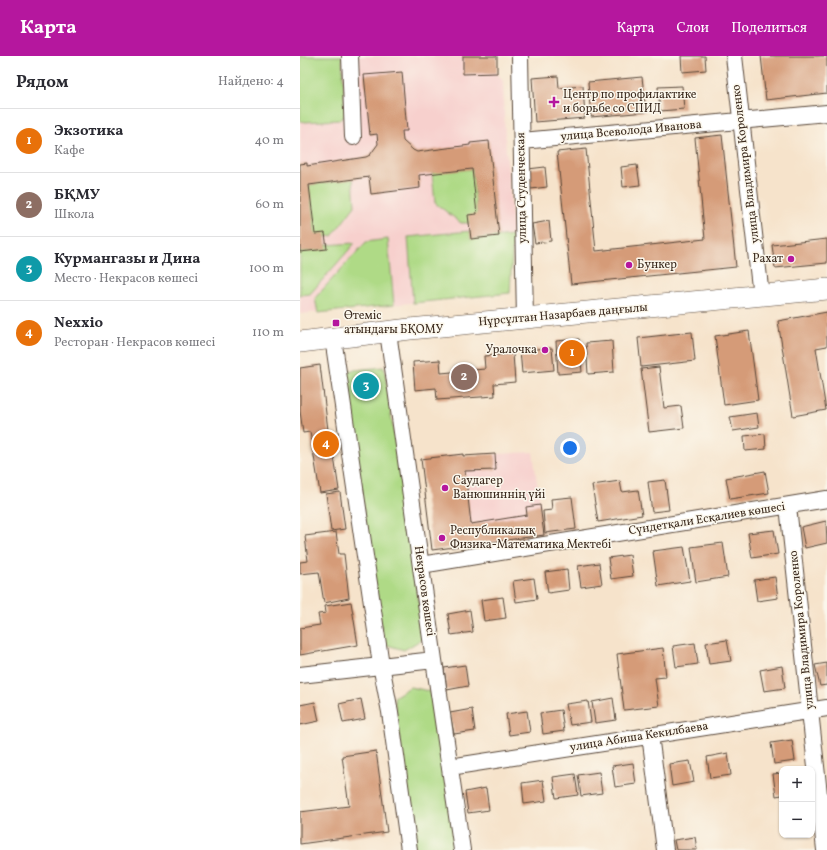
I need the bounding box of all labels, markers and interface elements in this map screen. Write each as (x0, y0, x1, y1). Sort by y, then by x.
text: Карта (20, 15, 77, 41)
text: Карта (616, 19, 654, 38)
text: Слои (676, 19, 709, 38)
text: Поделиться (731, 19, 807, 38)
text: Рядом (16, 71, 69, 94)
text: Найдено: 4 (218, 73, 284, 91)
street label: улица Владимира Короленко (728, 84, 764, 244)
place label: Центр по профилактике и борьбе со СПИД (563, 87, 697, 117)
marker: Центр по профилактике и борьбе со СПИД (548, 96, 560, 108)
street label: улица Всеволода Иванова (560, 117, 702, 145)
text: Экзотика (54, 121, 123, 142)
text: 1 (26, 132, 32, 150)
text: 40 m (255, 132, 284, 150)
street label: улица Студенческая (513, 132, 531, 244)
text: Кафе (54, 142, 85, 160)
text: БҚМУ (54, 185, 100, 206)
text: 2 (26, 196, 32, 214)
text: 60 m (256, 196, 284, 214)
text: Школа (54, 206, 94, 224)
text: Курмангазы и Дина (54, 249, 200, 270)
place label: Рахат (752, 251, 783, 267)
marker: Рахат (786, 254, 796, 264)
place label: Бункер (637, 257, 677, 273)
text: 3 (26, 260, 32, 278)
text: 100 m (249, 260, 284, 278)
marker: Бункер (624, 260, 634, 270)
text: Место · Некрасов көшесі (54, 270, 198, 288)
street label: Нұрсұлтан Назарбаев даңғылы (478, 300, 649, 330)
place label: Өтеміс атындағы БҚОМУ (344, 308, 443, 338)
text: Nexxio (54, 313, 103, 334)
marker: Өтеміс атындағы БҚОМУ (331, 318, 341, 328)
text: 4 (25, 324, 33, 342)
text: 110 m (252, 324, 284, 342)
text: Ресторан · Некрасов көшесі (54, 334, 215, 352)
pin: 1 (559, 338, 585, 368)
place label: Уралочка (485, 342, 537, 358)
marker: Уралочка (540, 345, 550, 355)
pin: 2 (451, 362, 477, 392)
pin: 3 (353, 371, 379, 401)
pin: 4 (313, 429, 339, 459)
your location (560, 438, 580, 458)
place label: Саудагер Ванюшиннің үйі (453, 473, 546, 503)
marker: Саудагер Ванюшиннің үйі (440, 483, 450, 493)
street label: Сүндетқали Есқалиев көшесі (628, 499, 787, 539)
place label: Республикалық Физика-Математика Мектебі (450, 523, 612, 553)
marker: Республикалық Физика-Математика Мектебі (437, 533, 447, 543)
street label: Некрасов көшесі (410, 545, 438, 638)
street label: улица Владимира Короленко (786, 550, 818, 710)
street label: улица Абиша Кекилбаева (569, 718, 709, 756)
map controls (779, 766, 815, 838)
button: + (779, 766, 815, 802)
button: − (779, 802, 815, 838)

